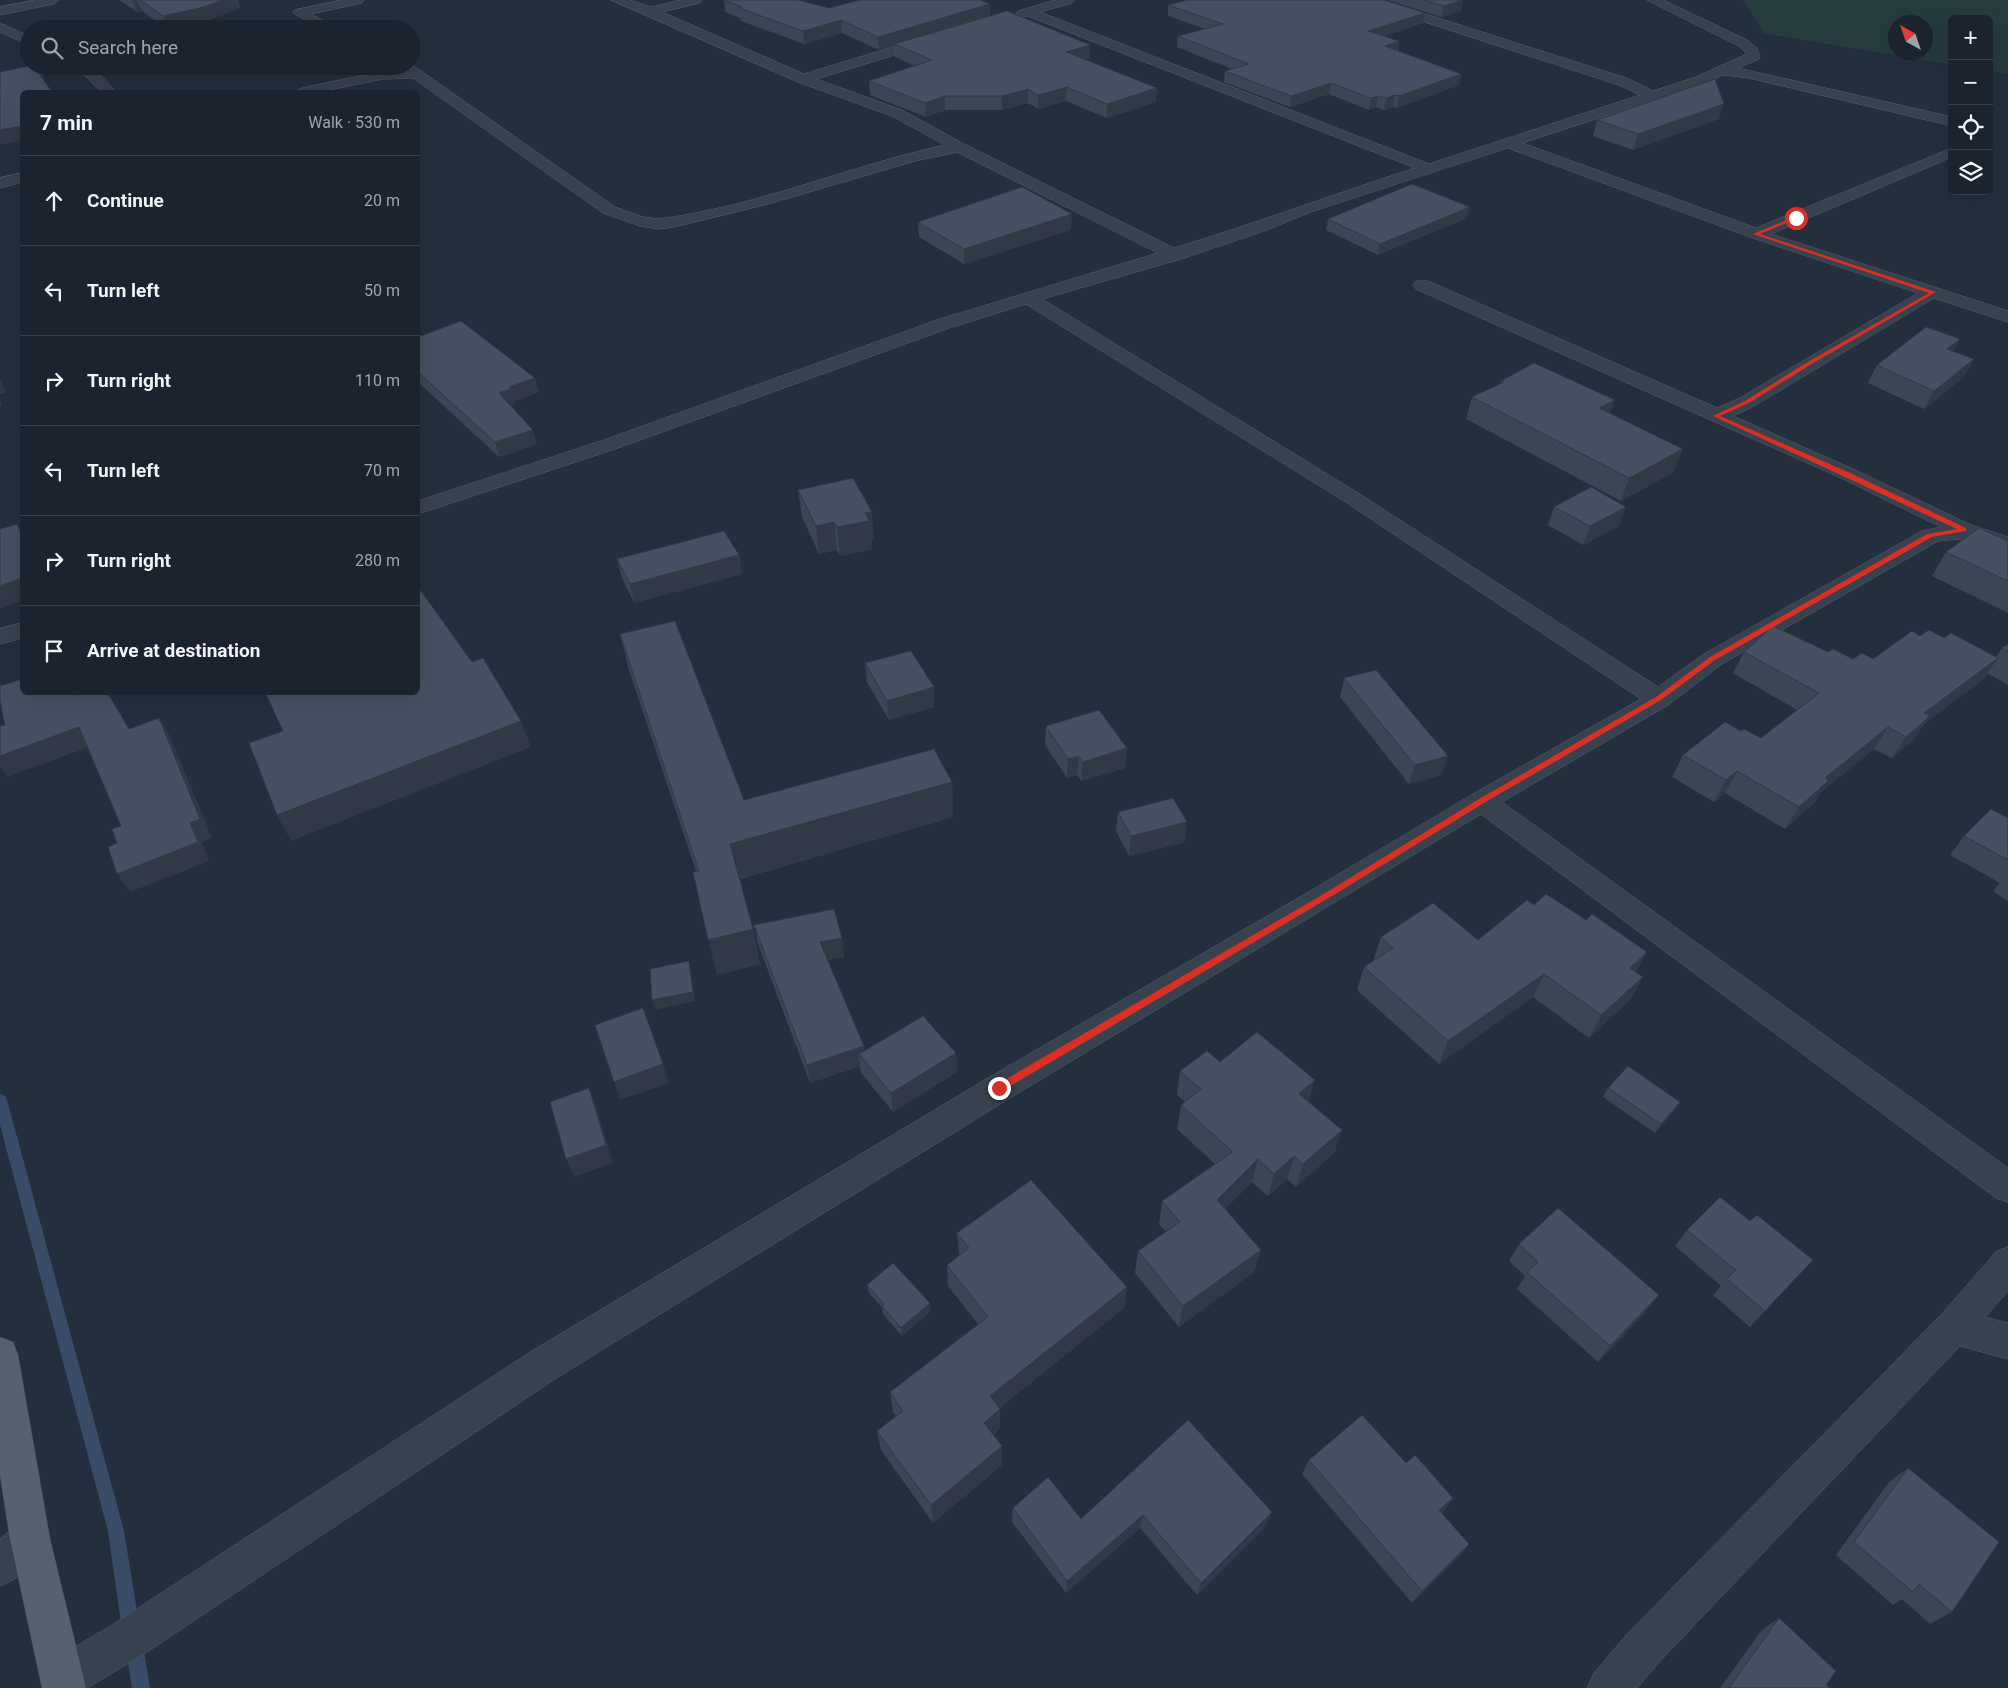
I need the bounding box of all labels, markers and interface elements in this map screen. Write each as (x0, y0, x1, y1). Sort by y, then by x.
north arrow (1888, 15, 1933, 60)
map controls (1948, 15, 1993, 195)
button: + (1948, 15, 1993, 60)
search box (20, 20, 420, 75)
icon: search (38, 34, 66, 62)
text: Search here (78, 36, 178, 59)
button: − (1948, 60, 1993, 105)
button: locate (1948, 105, 1993, 150)
text: 7 min (40, 111, 93, 135)
text: Walk · 530 m (308, 113, 400, 132)
button: layers (1948, 150, 1993, 195)
icon: ahead (40, 187, 68, 215)
text: Continue (87, 189, 164, 212)
text: 20 m (364, 191, 400, 210)
route start (1785, 207, 1808, 230)
icon: left (40, 277, 68, 305)
text: Turn left (87, 279, 160, 302)
text: 50 m (364, 281, 400, 300)
icon: right (40, 367, 68, 395)
text: Turn right (87, 369, 171, 392)
text: 110 m (355, 371, 400, 390)
icon: left (40, 457, 68, 485)
text: Turn left (87, 459, 160, 482)
text: 70 m (364, 461, 400, 480)
icon: right (40, 547, 68, 575)
text: Turn right (87, 549, 171, 572)
text: 280 m (355, 551, 400, 570)
icon: arrive (40, 637, 68, 665)
text: Arrive at destination (87, 639, 260, 662)
route end (988, 1077, 1011, 1100)

